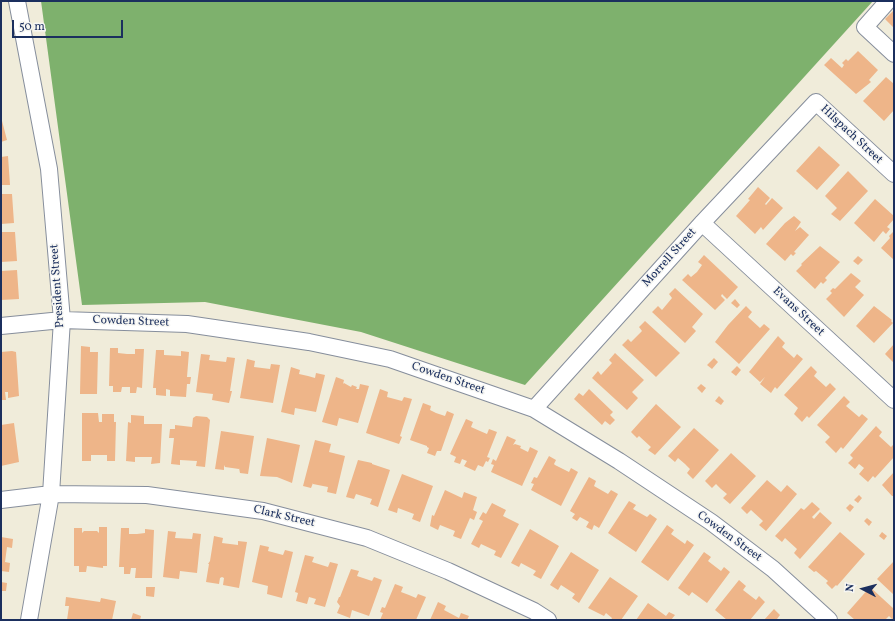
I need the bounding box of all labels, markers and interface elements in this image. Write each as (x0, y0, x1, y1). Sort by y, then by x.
scale bar (14, 12, 125, 38)
text: 50 m (19, 19, 45, 35)
street label: Hilspach Street (817, 102, 885, 168)
street label: Morrell Street (640, 226, 700, 290)
street label: President Street (48, 244, 68, 328)
street label: Evans Street (769, 284, 827, 340)
street label: Cowden Street (92, 313, 170, 331)
street label: Cowden Street (409, 360, 487, 398)
street label: Clark Street (252, 503, 316, 531)
street label: Cowden Street (694, 509, 764, 565)
north arrow (843, 569, 883, 609)
text: N (843, 583, 858, 592)

